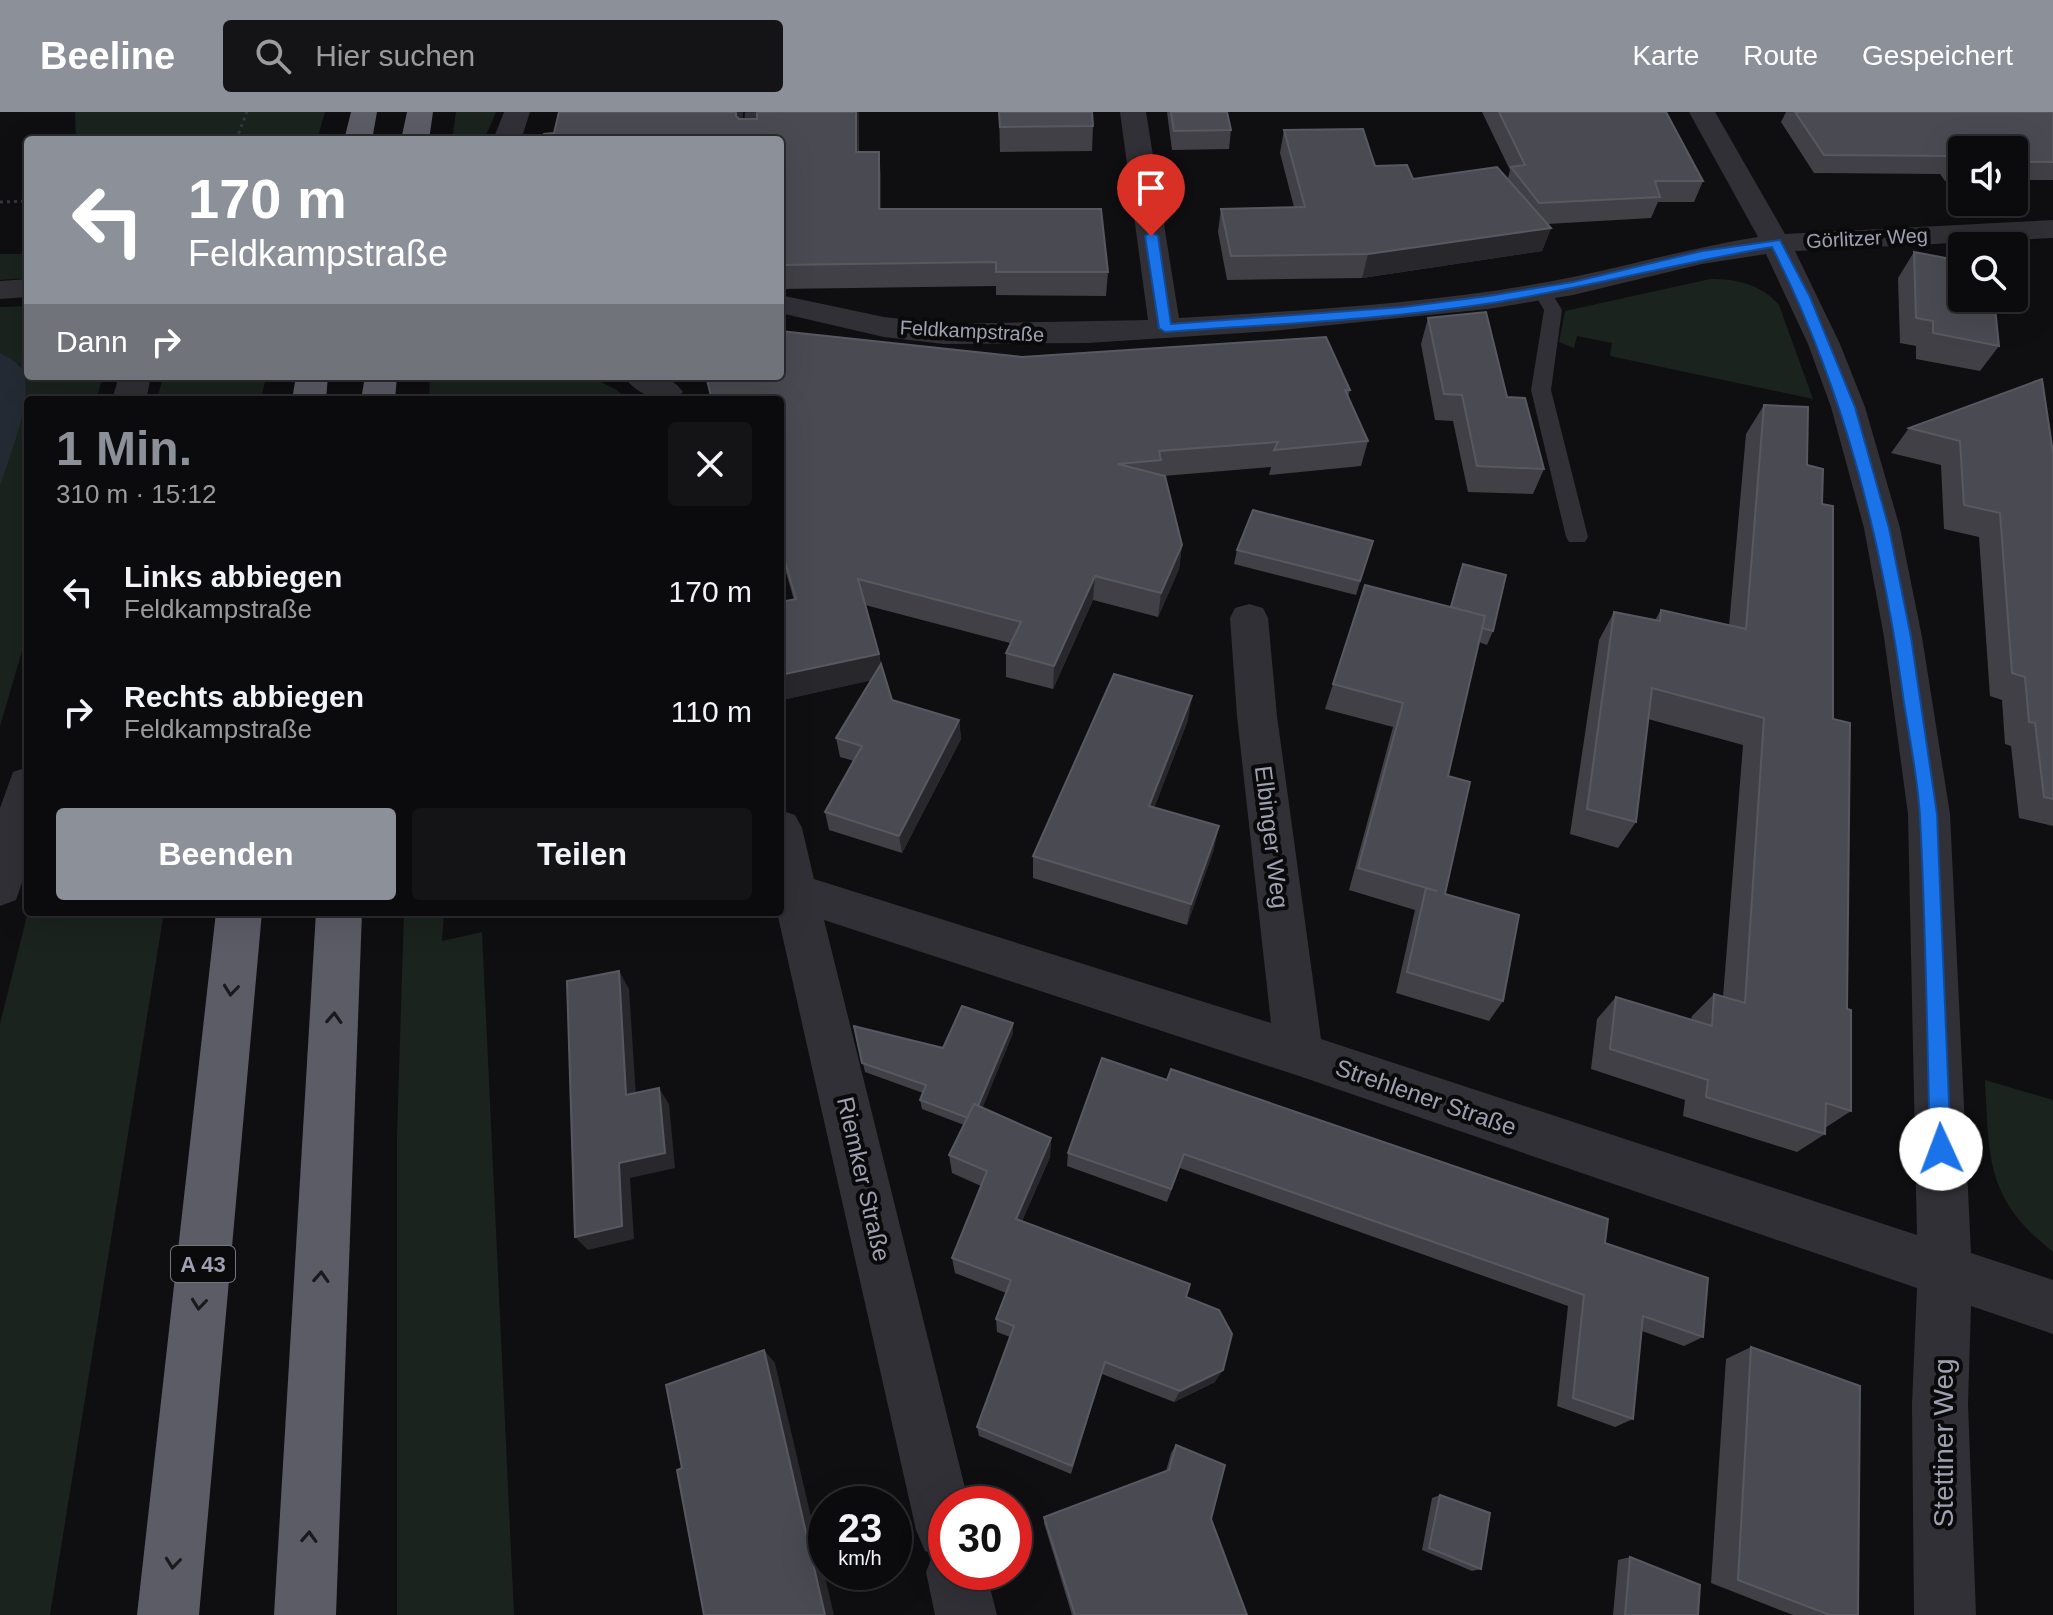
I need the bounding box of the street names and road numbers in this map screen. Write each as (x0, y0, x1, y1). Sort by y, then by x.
street label: Görlitzer Weg (1806, 224, 1928, 252)
street label: Feldkampstraße (899, 316, 1045, 346)
street label: Elbinger Weg (1250, 764, 1294, 910)
street label: Strehlener Straße (1332, 1053, 1520, 1141)
street label: Riemker Straße (832, 1094, 896, 1264)
road number: A 43 (171, 1246, 235, 1282)
street label: Stettiner Weg (1928, 1358, 1959, 1528)

